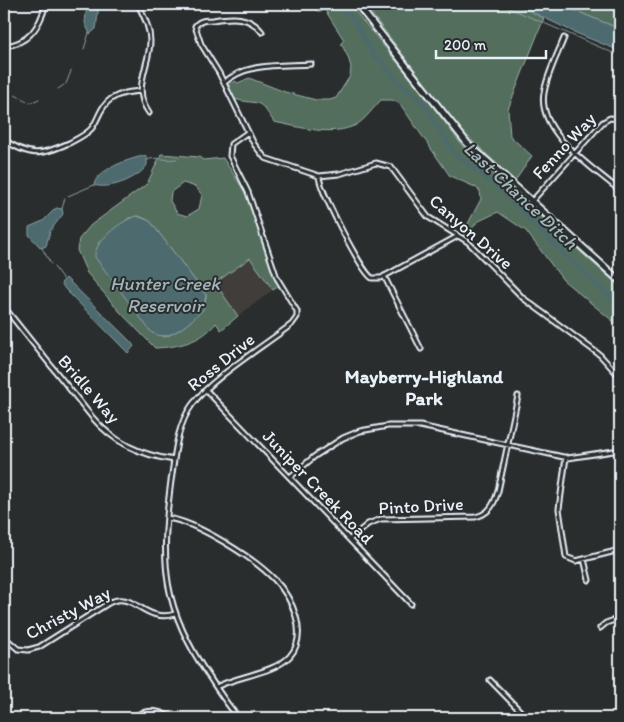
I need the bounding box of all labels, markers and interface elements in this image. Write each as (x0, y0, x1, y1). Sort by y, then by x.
scale bar (436, 28, 546, 60)
text: 200 m (444, 36, 487, 54)
street label: Fenno Way (527, 108, 601, 184)
water label: Last Chance Ditch (459, 137, 582, 254)
street label: Canyon Drive (425, 190, 517, 274)
water label: Hunter Creek Reservoir (110, 272, 221, 317)
street label: Ross Drive (183, 328, 259, 396)
street label: Bridle Way (53, 350, 125, 428)
district label: Mayberry-Highland Park (345, 365, 504, 410)
street label: Juniper Creek Road (258, 425, 378, 549)
street label: Pinto Drive (378, 493, 464, 519)
street label: Christy Way (22, 581, 115, 644)

